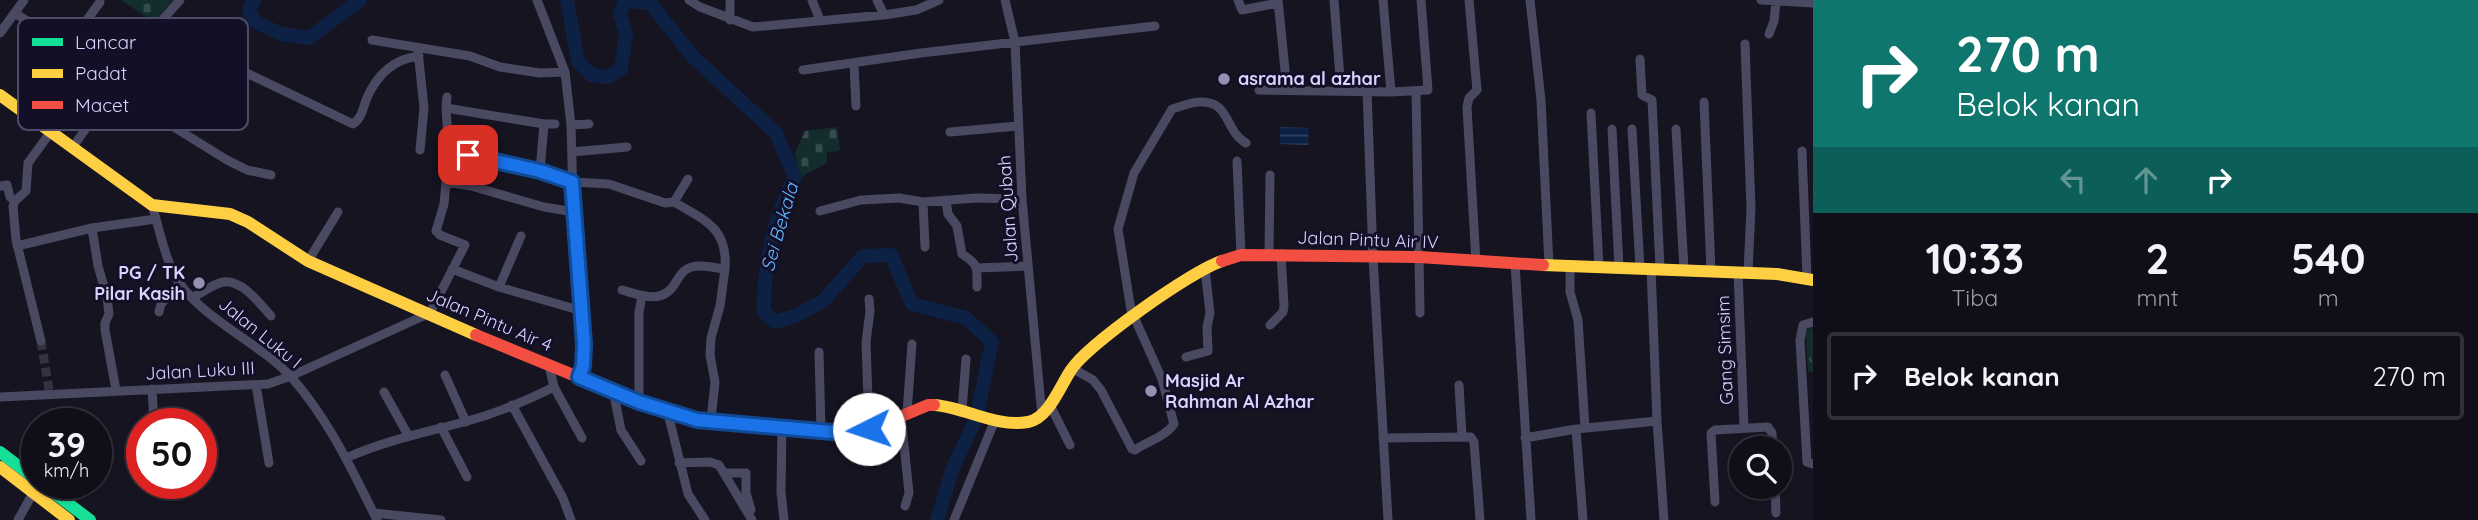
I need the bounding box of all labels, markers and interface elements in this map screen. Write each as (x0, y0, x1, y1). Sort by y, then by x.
legend (18, 18, 248, 130)
text: 270 m (1956, 23, 2100, 84)
icon: right (1841, 28, 1932, 119)
text: Lancar (75, 30, 137, 54)
text: Padat (75, 61, 127, 85)
place label: asrama al azhar (1238, 67, 1381, 90)
marker: asrama al azhar (1216, 71, 1232, 87)
text: Belok kanan (1956, 84, 2140, 124)
text: Macet (75, 93, 129, 117)
pin (438, 125, 498, 185)
icon: arrive (449, 136, 487, 174)
street label: Jalan Qubah (992, 154, 1023, 264)
icon: left (2054, 161, 2092, 199)
icon: ahead (2127, 161, 2165, 199)
icon: right (2200, 161, 2238, 199)
water label: Sei Bekala (755, 178, 804, 274)
street label: Jalan Pintu Air IV (1297, 226, 1439, 253)
text: 10:33 (1925, 232, 2024, 285)
text: 2 (2146, 232, 2169, 285)
text: 540 (2291, 232, 2366, 285)
place label: PG / TK Pilar Kasih (94, 261, 185, 305)
marker: PG / TK Pilar Kasih (191, 275, 207, 291)
street label: Jalan Pintu Air 4 (423, 283, 556, 356)
text: Tiba (1951, 283, 1998, 312)
text: mnt (2136, 283, 2179, 312)
text: m (2318, 283, 2339, 312)
street label: Jalan Luku I (214, 292, 307, 373)
street label: Gang Simsim (1711, 295, 1738, 405)
street label: Jalan Luku III (145, 356, 255, 385)
icon: right (1845, 357, 1883, 395)
text: Belok kanan (1904, 360, 2060, 393)
text: 270 m (2372, 360, 2446, 393)
place label: Masjid Ar Rahman Al Azhar (1165, 369, 1314, 413)
marker: Masjid Ar Rahman Al Azhar (1143, 383, 1159, 399)
position arrow (832, 392, 906, 466)
speed limit sign: 50 (126, 408, 217, 499)
text: 39 (47, 422, 86, 466)
map controls (1729, 436, 1792, 499)
button: search (1729, 436, 1792, 499)
text: km/h (44, 459, 89, 482)

